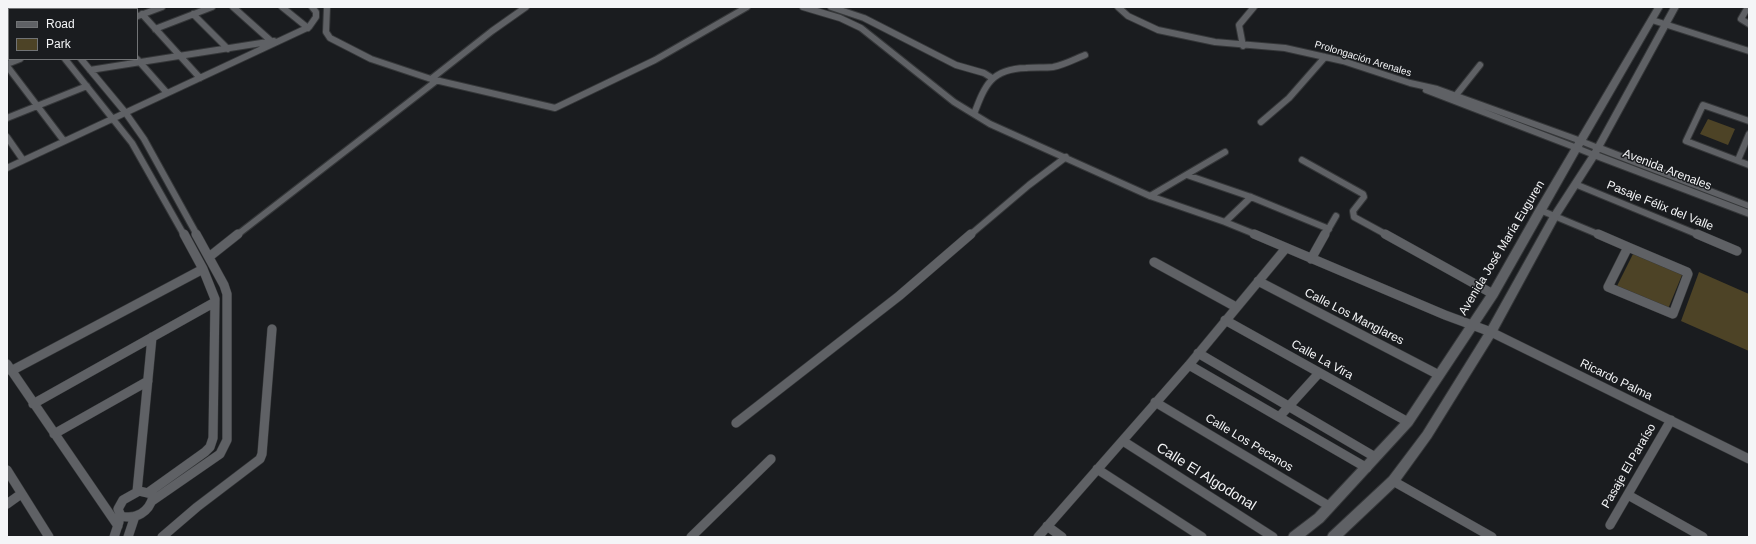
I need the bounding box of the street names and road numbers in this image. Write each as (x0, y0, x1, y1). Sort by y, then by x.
street label: Prolongación Arenales (1313, 39, 1413, 79)
street label: Avenida Arenales (1621, 146, 1713, 194)
street label: Avenida José María Euguren (1456, 178, 1548, 318)
street label: Pasaje Félix del Valle (1605, 178, 1715, 234)
street label: Calle Los Manglares (1302, 286, 1406, 348)
street label: Calle La Vira (1289, 337, 1355, 383)
street label: Ricardo Palma (1577, 356, 1655, 404)
street label: Calle Los Pecanos (1202, 411, 1296, 475)
street label: Pasaje El Paraíso (1599, 421, 1659, 511)
street label: Calle El Algodonal (1153, 440, 1259, 514)

